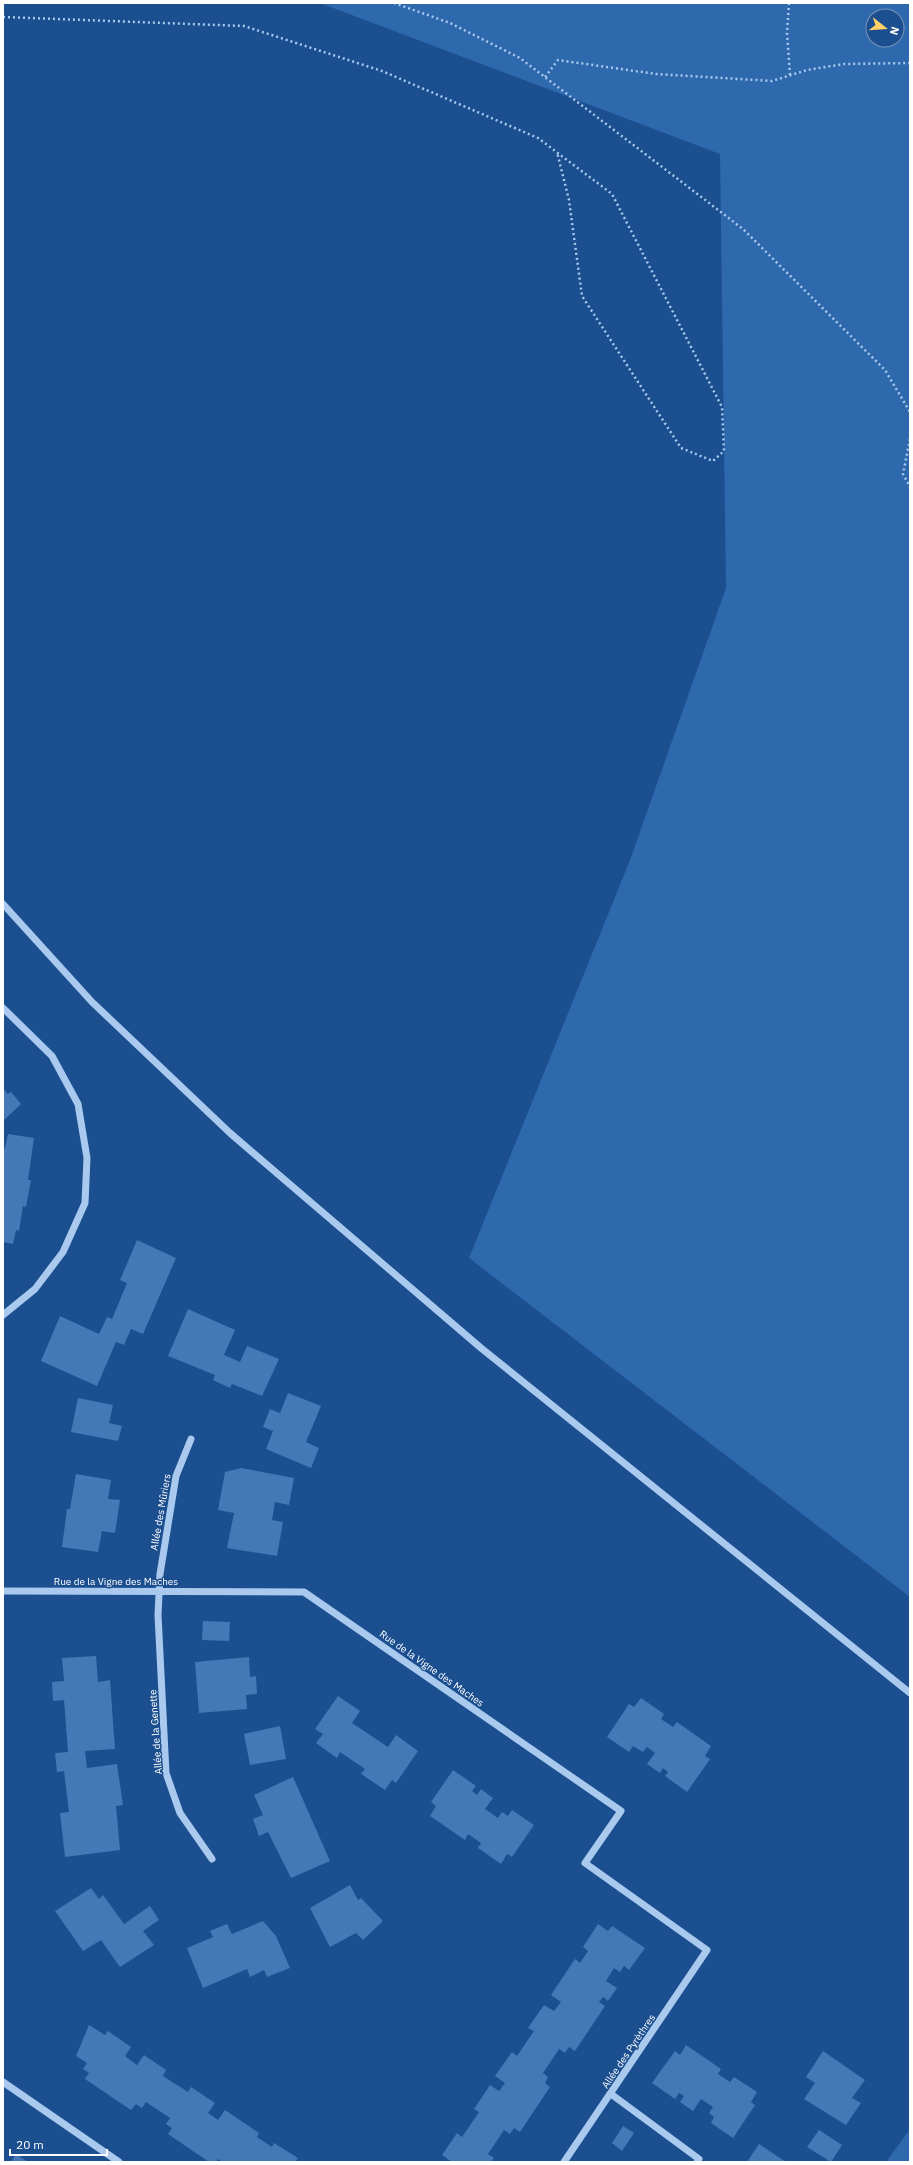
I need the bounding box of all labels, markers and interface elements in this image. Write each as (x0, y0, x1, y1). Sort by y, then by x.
north arrow (865, 8, 905, 48)
text: N (887, 25, 902, 37)
street label: Allée des Mûriers (147, 1473, 174, 1551)
street label: Rue de la Vigne des Maches (54, 1575, 178, 1588)
street label: Rue de la Vigne des Maches (377, 1627, 487, 1709)
street label: Allée de la Genette (146, 1689, 165, 1775)
street label: Allée des Pyrèthres (599, 2011, 658, 2091)
scale bar (10, 2131, 107, 2157)
text: 20 m (16, 2137, 44, 2152)

